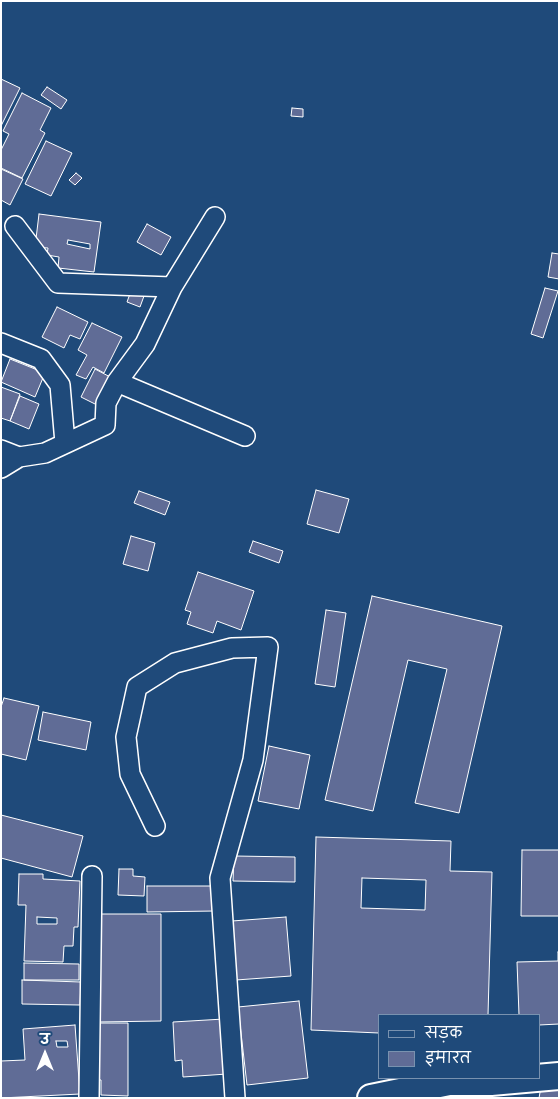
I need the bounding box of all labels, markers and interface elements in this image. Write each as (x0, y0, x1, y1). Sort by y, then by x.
legend (378, 1014, 540, 1079)
text: सड़क (425, 1023, 462, 1043)
north arrow (20, 1029, 70, 1079)
text: उ (40, 1030, 50, 1048)
text: इमारत (425, 1048, 471, 1068)

